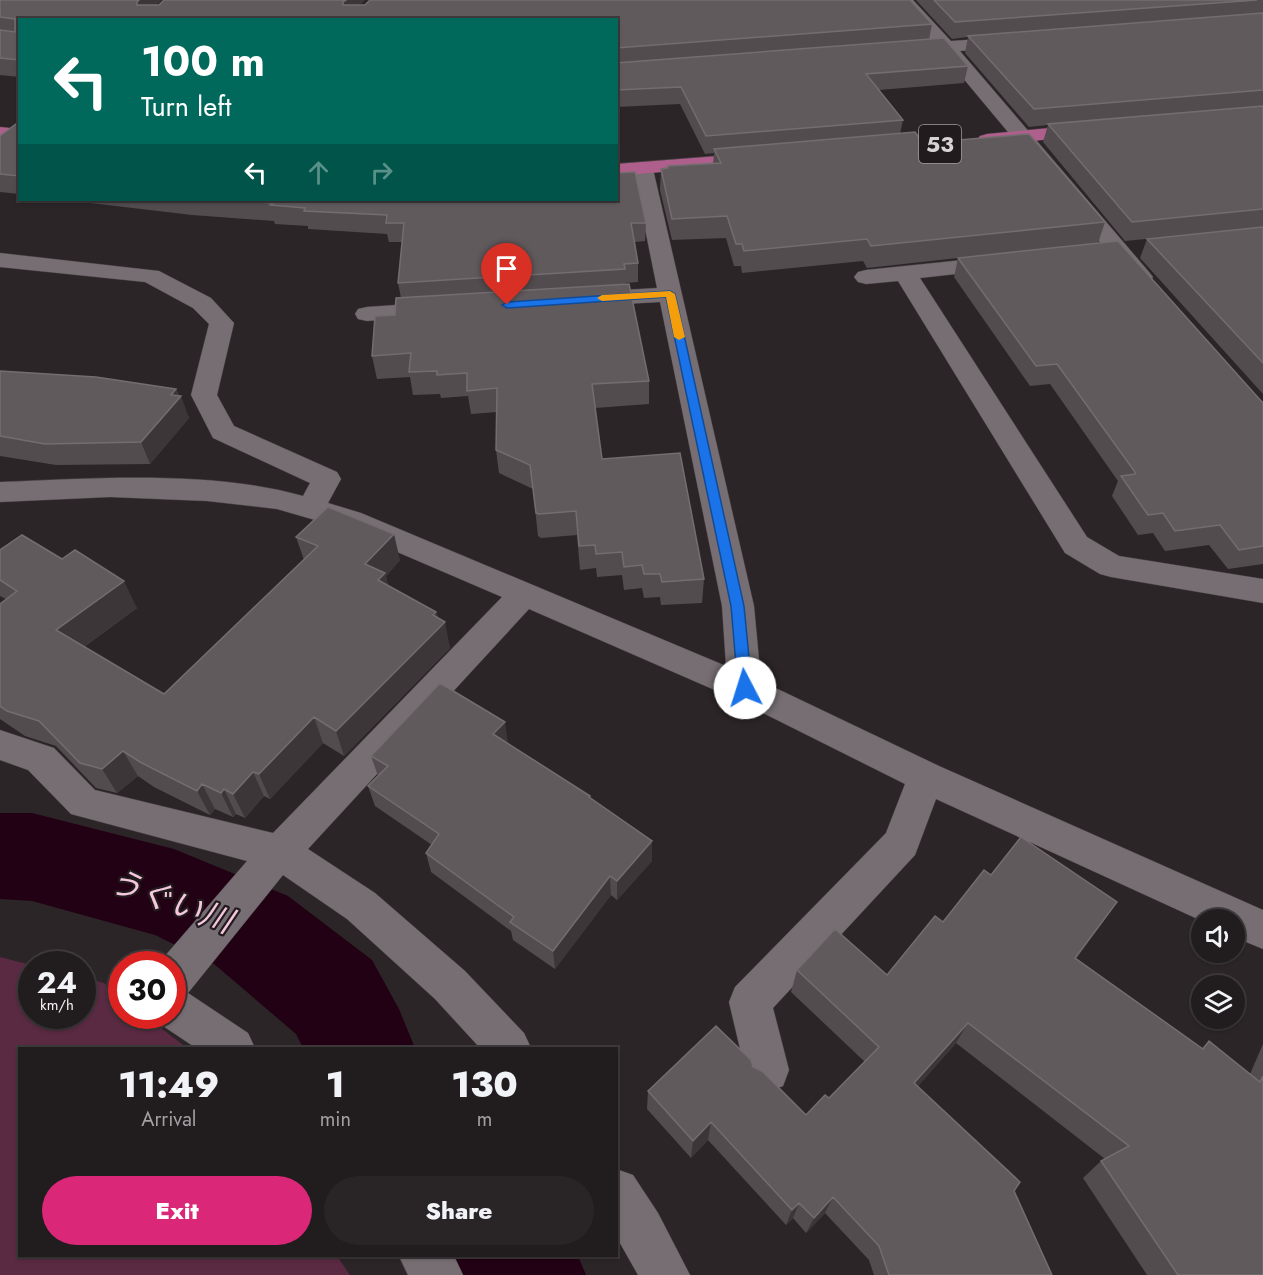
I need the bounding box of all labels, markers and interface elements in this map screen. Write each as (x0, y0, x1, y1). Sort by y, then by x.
text: 100 m (141, 31, 265, 92)
icon: left (42, 42, 120, 120)
text: Turn left (141, 87, 231, 126)
road number: 53 (919, 125, 961, 163)
icon: left (239, 156, 272, 189)
icon: ahead (302, 156, 335, 189)
icon: right (365, 156, 398, 189)
pin (481, 243, 532, 305)
icon: arrive (490, 252, 523, 285)
position arrow (713, 656, 777, 720)
water label: うぐい川 (103, 857, 242, 946)
map controls (1191, 909, 1245, 1029)
button: sound (1191, 909, 1245, 963)
speed limit sign: 30 (108, 951, 186, 1029)
text: 24 (37, 961, 77, 1004)
button: layers (1191, 975, 1245, 1029)
text: km/h (40, 994, 74, 1016)
text: 11:49 (118, 1058, 219, 1110)
text: 1 (326, 1058, 345, 1110)
text: 130 (451, 1058, 518, 1110)
text: Arrival (141, 1105, 196, 1134)
text: min (320, 1105, 351, 1134)
text: m (477, 1105, 492, 1134)
button: Exit (42, 1176, 312, 1245)
button: Share (324, 1176, 594, 1245)

